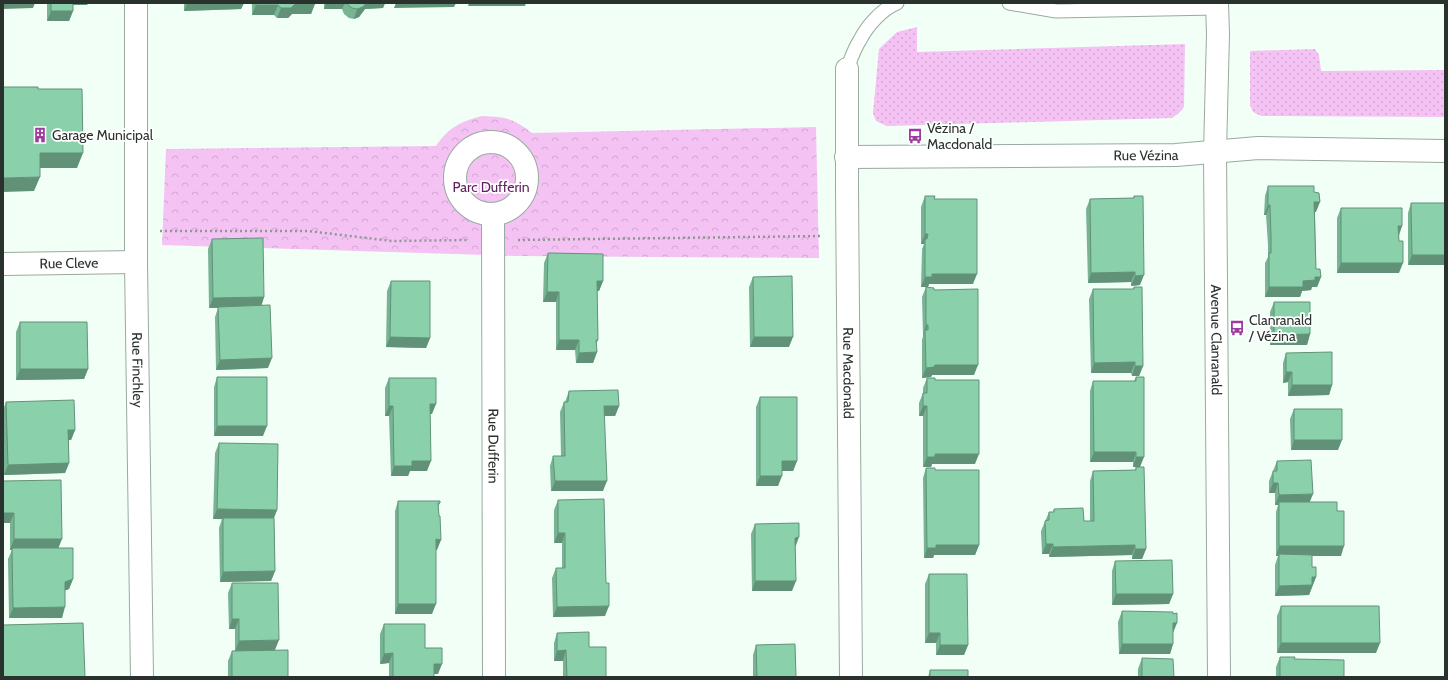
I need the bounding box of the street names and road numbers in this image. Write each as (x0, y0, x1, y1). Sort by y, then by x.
street label: Rue Vézina (1113, 146, 1179, 164)
street label: Rue Cleve (39, 254, 99, 272)
street label: Avenue Clanranald (1207, 285, 1226, 395)
street label: Rue Macdonald (839, 327, 858, 419)
street label: Rue Finchley (128, 332, 147, 408)
street label: Rue Dufferin (484, 409, 503, 484)

